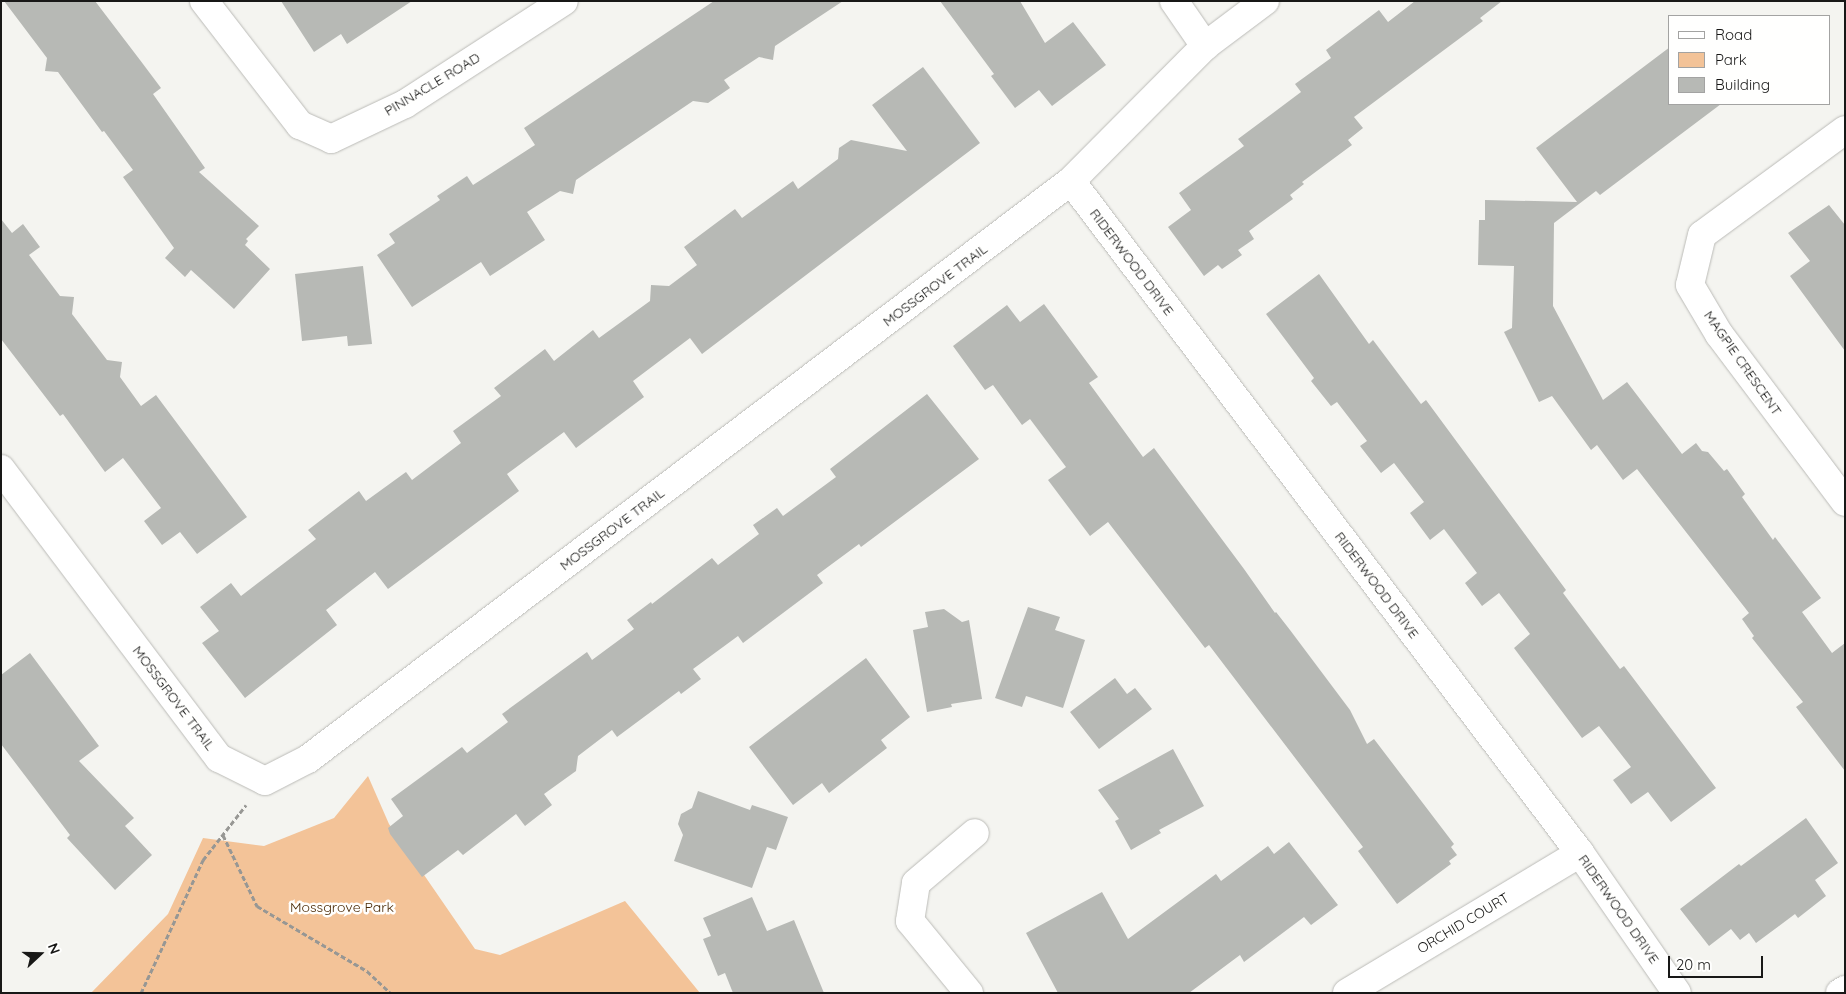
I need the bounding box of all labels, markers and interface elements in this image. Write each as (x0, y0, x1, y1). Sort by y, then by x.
legend (1668, 15, 1831, 105)
text: Road (1715, 25, 1752, 44)
street label: PINNACLE ROAD (381, 49, 483, 119)
text: Park (1715, 50, 1747, 69)
text: Building (1715, 75, 1770, 94)
street label: RIDERWOOD DRIVE (1086, 205, 1178, 319)
street label: MOSSGROVE TRAIL (879, 240, 991, 330)
street label: MAGPIE CRESCENT (1701, 307, 1785, 419)
street label: MOSSGROVE TRAIL (556, 484, 668, 574)
street label: RIDERWOOD DRIVE (1331, 528, 1423, 642)
street label: MOSSGROVE TRAIL (129, 642, 219, 754)
street label: RIDERWOOD DRIVE (1575, 851, 1663, 967)
street label: ORCHID COURT (1414, 889, 1512, 957)
park label: Mossgrove Park (290, 899, 394, 915)
north arrow (15, 929, 65, 979)
text: N (44, 941, 64, 957)
scale bar (1671, 946, 1766, 978)
text: 20 m (1676, 955, 1711, 974)

